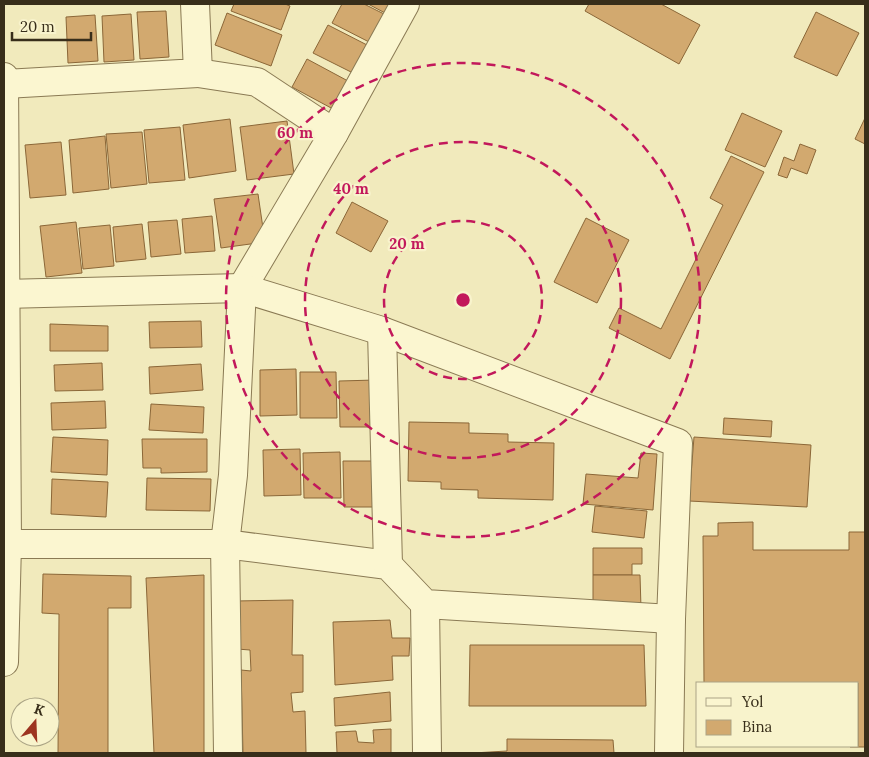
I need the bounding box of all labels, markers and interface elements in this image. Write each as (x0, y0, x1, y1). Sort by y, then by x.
scale bar (12, 10, 91, 42)
text: 20 m (20, 17, 55, 36)
text: 60 m (277, 123, 313, 142)
text: 40 m (333, 179, 369, 198)
text: 20 m (389, 234, 425, 253)
centre of rings (454, 291, 472, 309)
legend (696, 682, 859, 747)
text: Yol (741, 692, 763, 711)
north arrow (10, 697, 60, 747)
text: K (32, 700, 47, 720)
text: Bina (742, 717, 773, 736)

